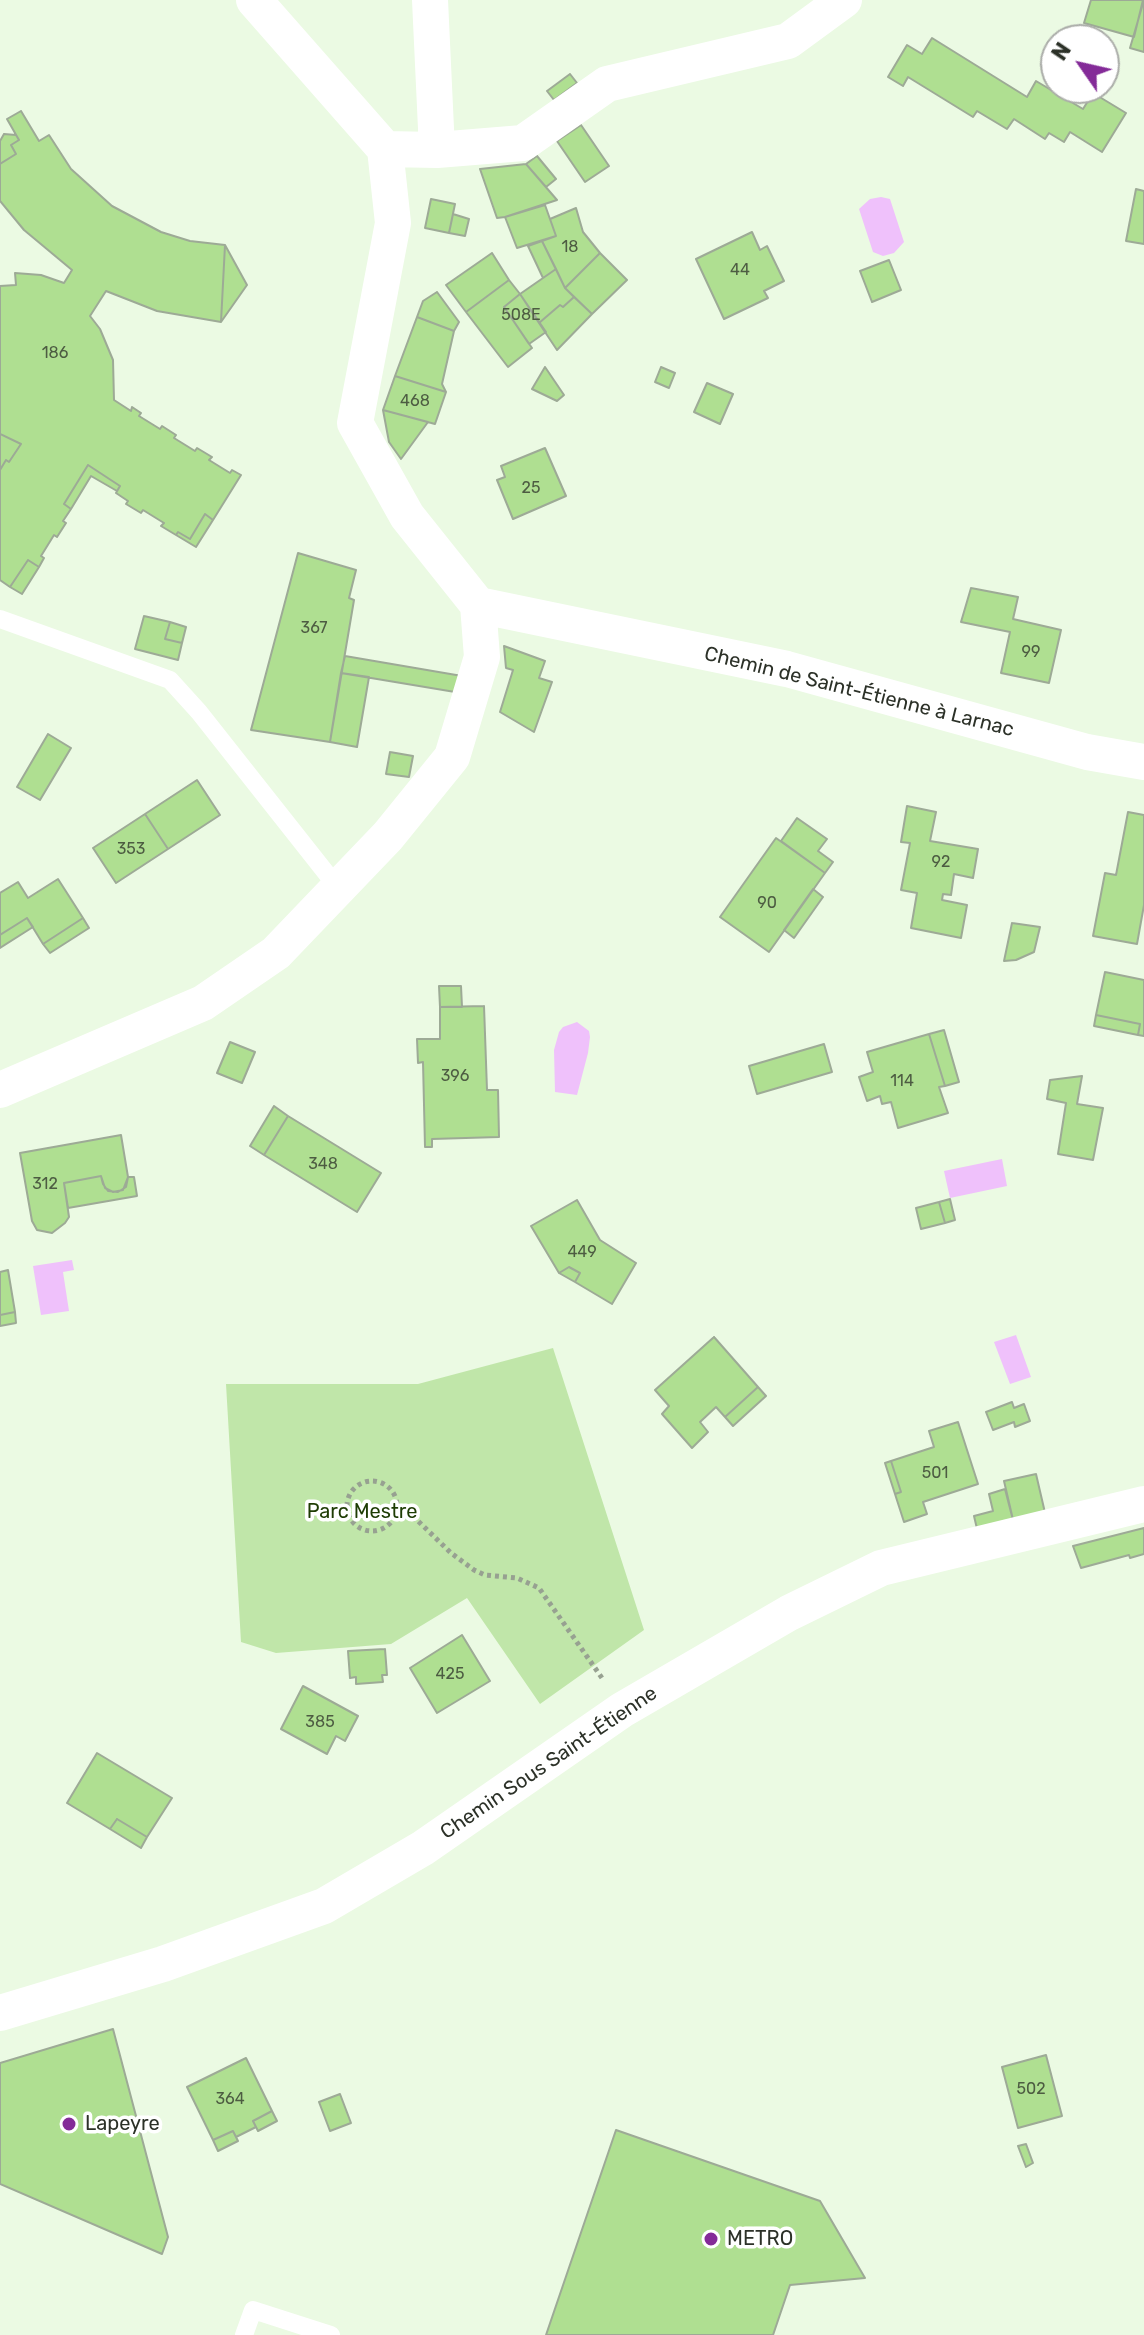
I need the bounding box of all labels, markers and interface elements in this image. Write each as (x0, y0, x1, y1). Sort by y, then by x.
north arrow (1040, 24, 1120, 104)
text: N (1046, 37, 1077, 66)
house number: 18 (561, 237, 579, 257)
house number: 44 (730, 260, 750, 280)
house number: 508E (501, 305, 541, 325)
house number: 186 (42, 343, 68, 363)
house number: 468 (400, 391, 430, 411)
house number: 25 (522, 478, 540, 498)
house number: 367 (301, 618, 327, 638)
street label: Chemin de Saint-Étienne à Larnac (702, 642, 1016, 742)
house number: 99 (1022, 642, 1040, 662)
house number: 353 (117, 839, 145, 859)
house number: 92 (932, 852, 950, 872)
house number: 90 (757, 893, 777, 913)
house number: 396 (441, 1066, 469, 1086)
house number: 114 (890, 1071, 914, 1091)
house number: 348 (308, 1154, 338, 1174)
house number: 312 (32, 1174, 58, 1194)
house number: 449 (567, 1242, 597, 1262)
house number: 501 (922, 1463, 948, 1483)
park label: Parc Mestre (307, 1500, 417, 1524)
house number: 425 (436, 1664, 464, 1684)
street label: Chemin Sous Saint-Étienne (436, 1681, 662, 1845)
house number: 385 (305, 1712, 335, 1732)
house number: 502 (1016, 2079, 1046, 2099)
house number: 364 (215, 2089, 245, 2109)
place label: Lapeyre (85, 2112, 160, 2136)
marker: Lapeyre (60, 2115, 78, 2133)
place label: METRO (727, 2227, 793, 2251)
marker: METRO (702, 2230, 720, 2248)

